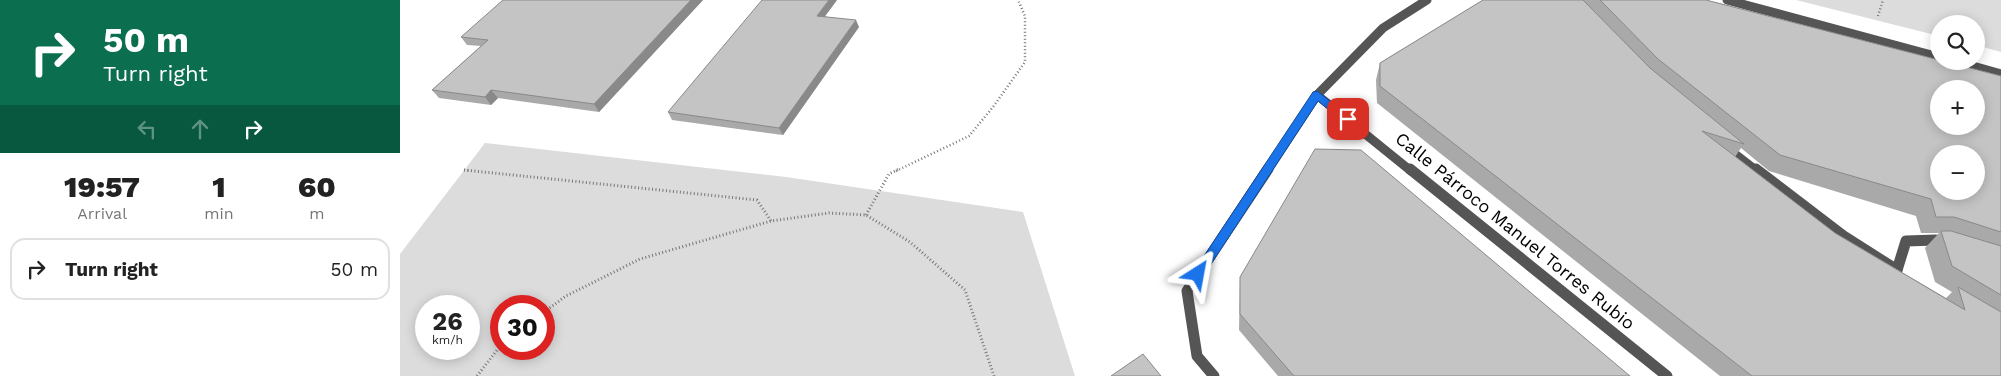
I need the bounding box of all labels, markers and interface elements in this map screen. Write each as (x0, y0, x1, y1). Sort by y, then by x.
map controls (1930, 15, 1985, 200)
button: search (1930, 15, 1985, 70)
text: 50 m (103, 19, 189, 61)
icon: right (20, 20, 85, 85)
text: Turn right (103, 61, 208, 86)
button: + (1930, 80, 1985, 135)
pin (1327, 98, 1369, 140)
icon: arrive (1334, 105, 1362, 133)
icon: left (133, 115, 161, 143)
icon: ahead (186, 115, 214, 143)
icon: right (239, 115, 267, 143)
street label: Calle Párroco Manuel Torres Rubio (1391, 127, 1639, 334)
button: − (1930, 145, 1985, 200)
text: 19:57 (64, 169, 140, 204)
text: 1 (212, 169, 226, 204)
text: 60 (298, 169, 336, 204)
text: Arrival (77, 204, 127, 223)
text: min (204, 204, 234, 223)
text: m (309, 204, 324, 223)
position arrow (1171, 247, 1223, 299)
icon: right (22, 255, 50, 283)
text: Turn right (65, 258, 158, 281)
text: 50 m (331, 258, 378, 281)
speed limit sign: 30 (490, 295, 555, 360)
text: 26 (432, 307, 463, 336)
text: km/h (432, 333, 463, 347)

